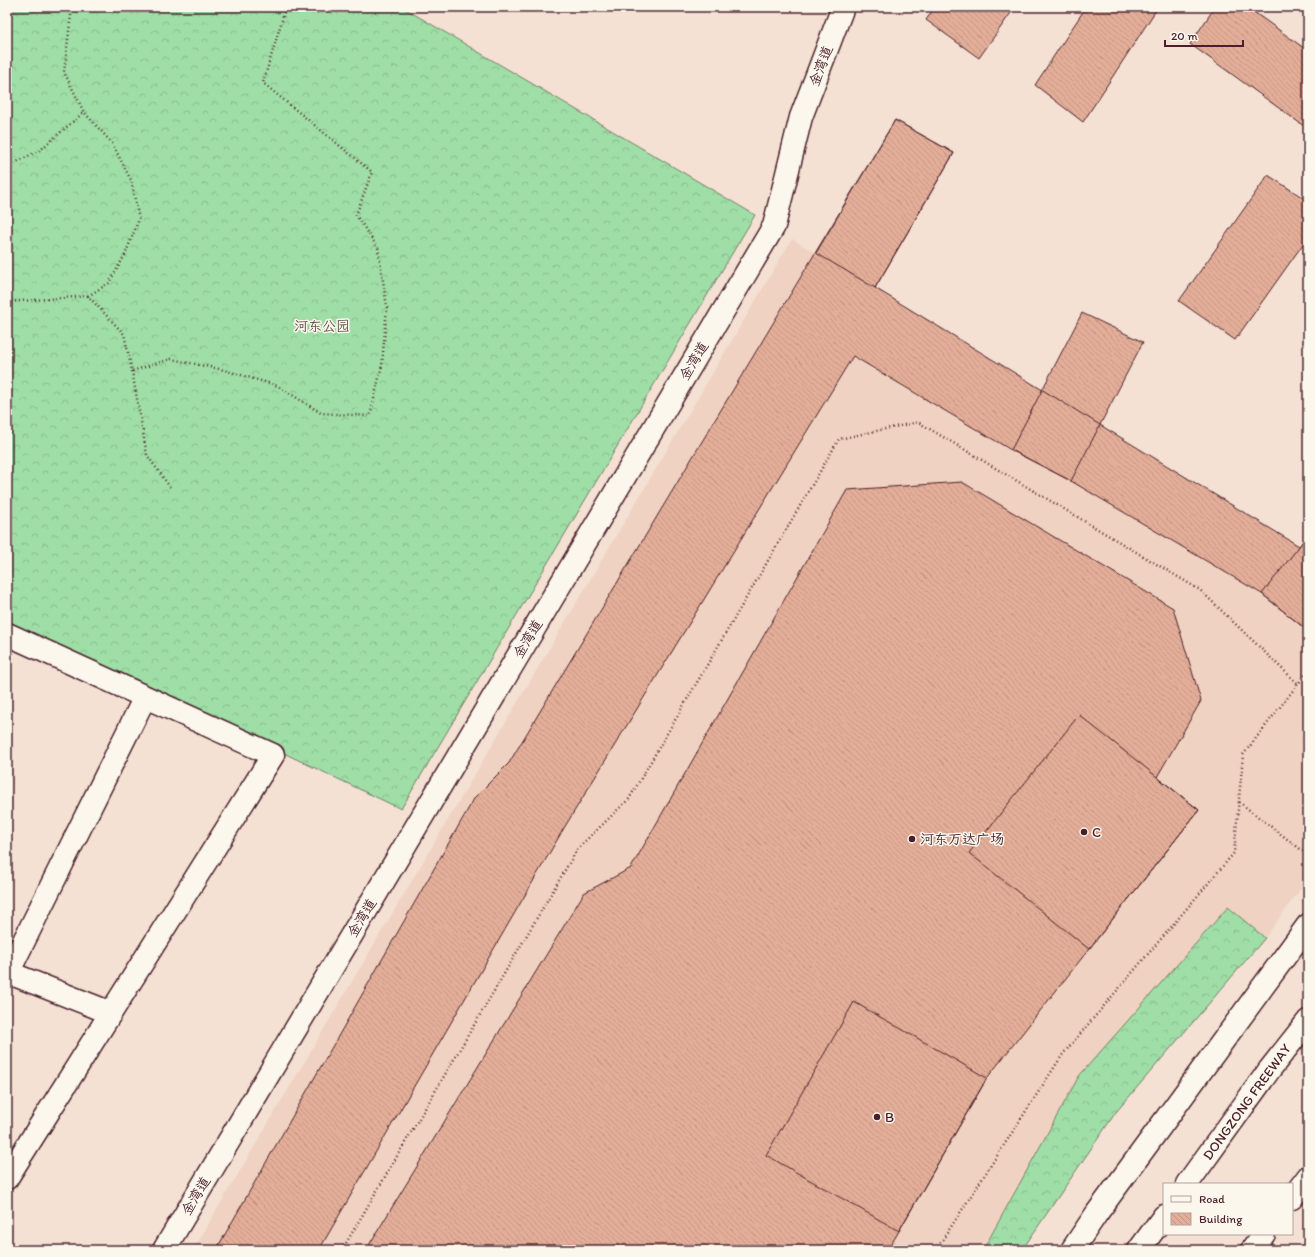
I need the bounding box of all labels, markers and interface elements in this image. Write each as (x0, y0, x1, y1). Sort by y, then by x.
scale bar (1165, 22, 1243, 48)
text: 20 m (1171, 29, 1198, 43)
street label: 金湾道 (806, 43, 836, 89)
park label: 河东公园 (294, 318, 350, 335)
street label: 金湾道 (676, 339, 712, 383)
street label: 金湾道 (510, 617, 546, 661)
place label: C (1092, 824, 1101, 841)
marker: C (1079, 827, 1089, 837)
place label: 河东万达广场 (920, 831, 1004, 848)
marker: 河东万达广场 (907, 834, 917, 844)
street label: 金湾道 (344, 896, 380, 940)
street label: DONGZONG FREEWAY (1199, 1041, 1295, 1163)
place label: B (885, 1109, 894, 1126)
marker: B (872, 1112, 882, 1122)
street label: 金湾道 (178, 1174, 214, 1218)
legend (1163, 1183, 1293, 1235)
text: Road (1199, 1192, 1225, 1206)
text: Building (1199, 1212, 1243, 1226)

